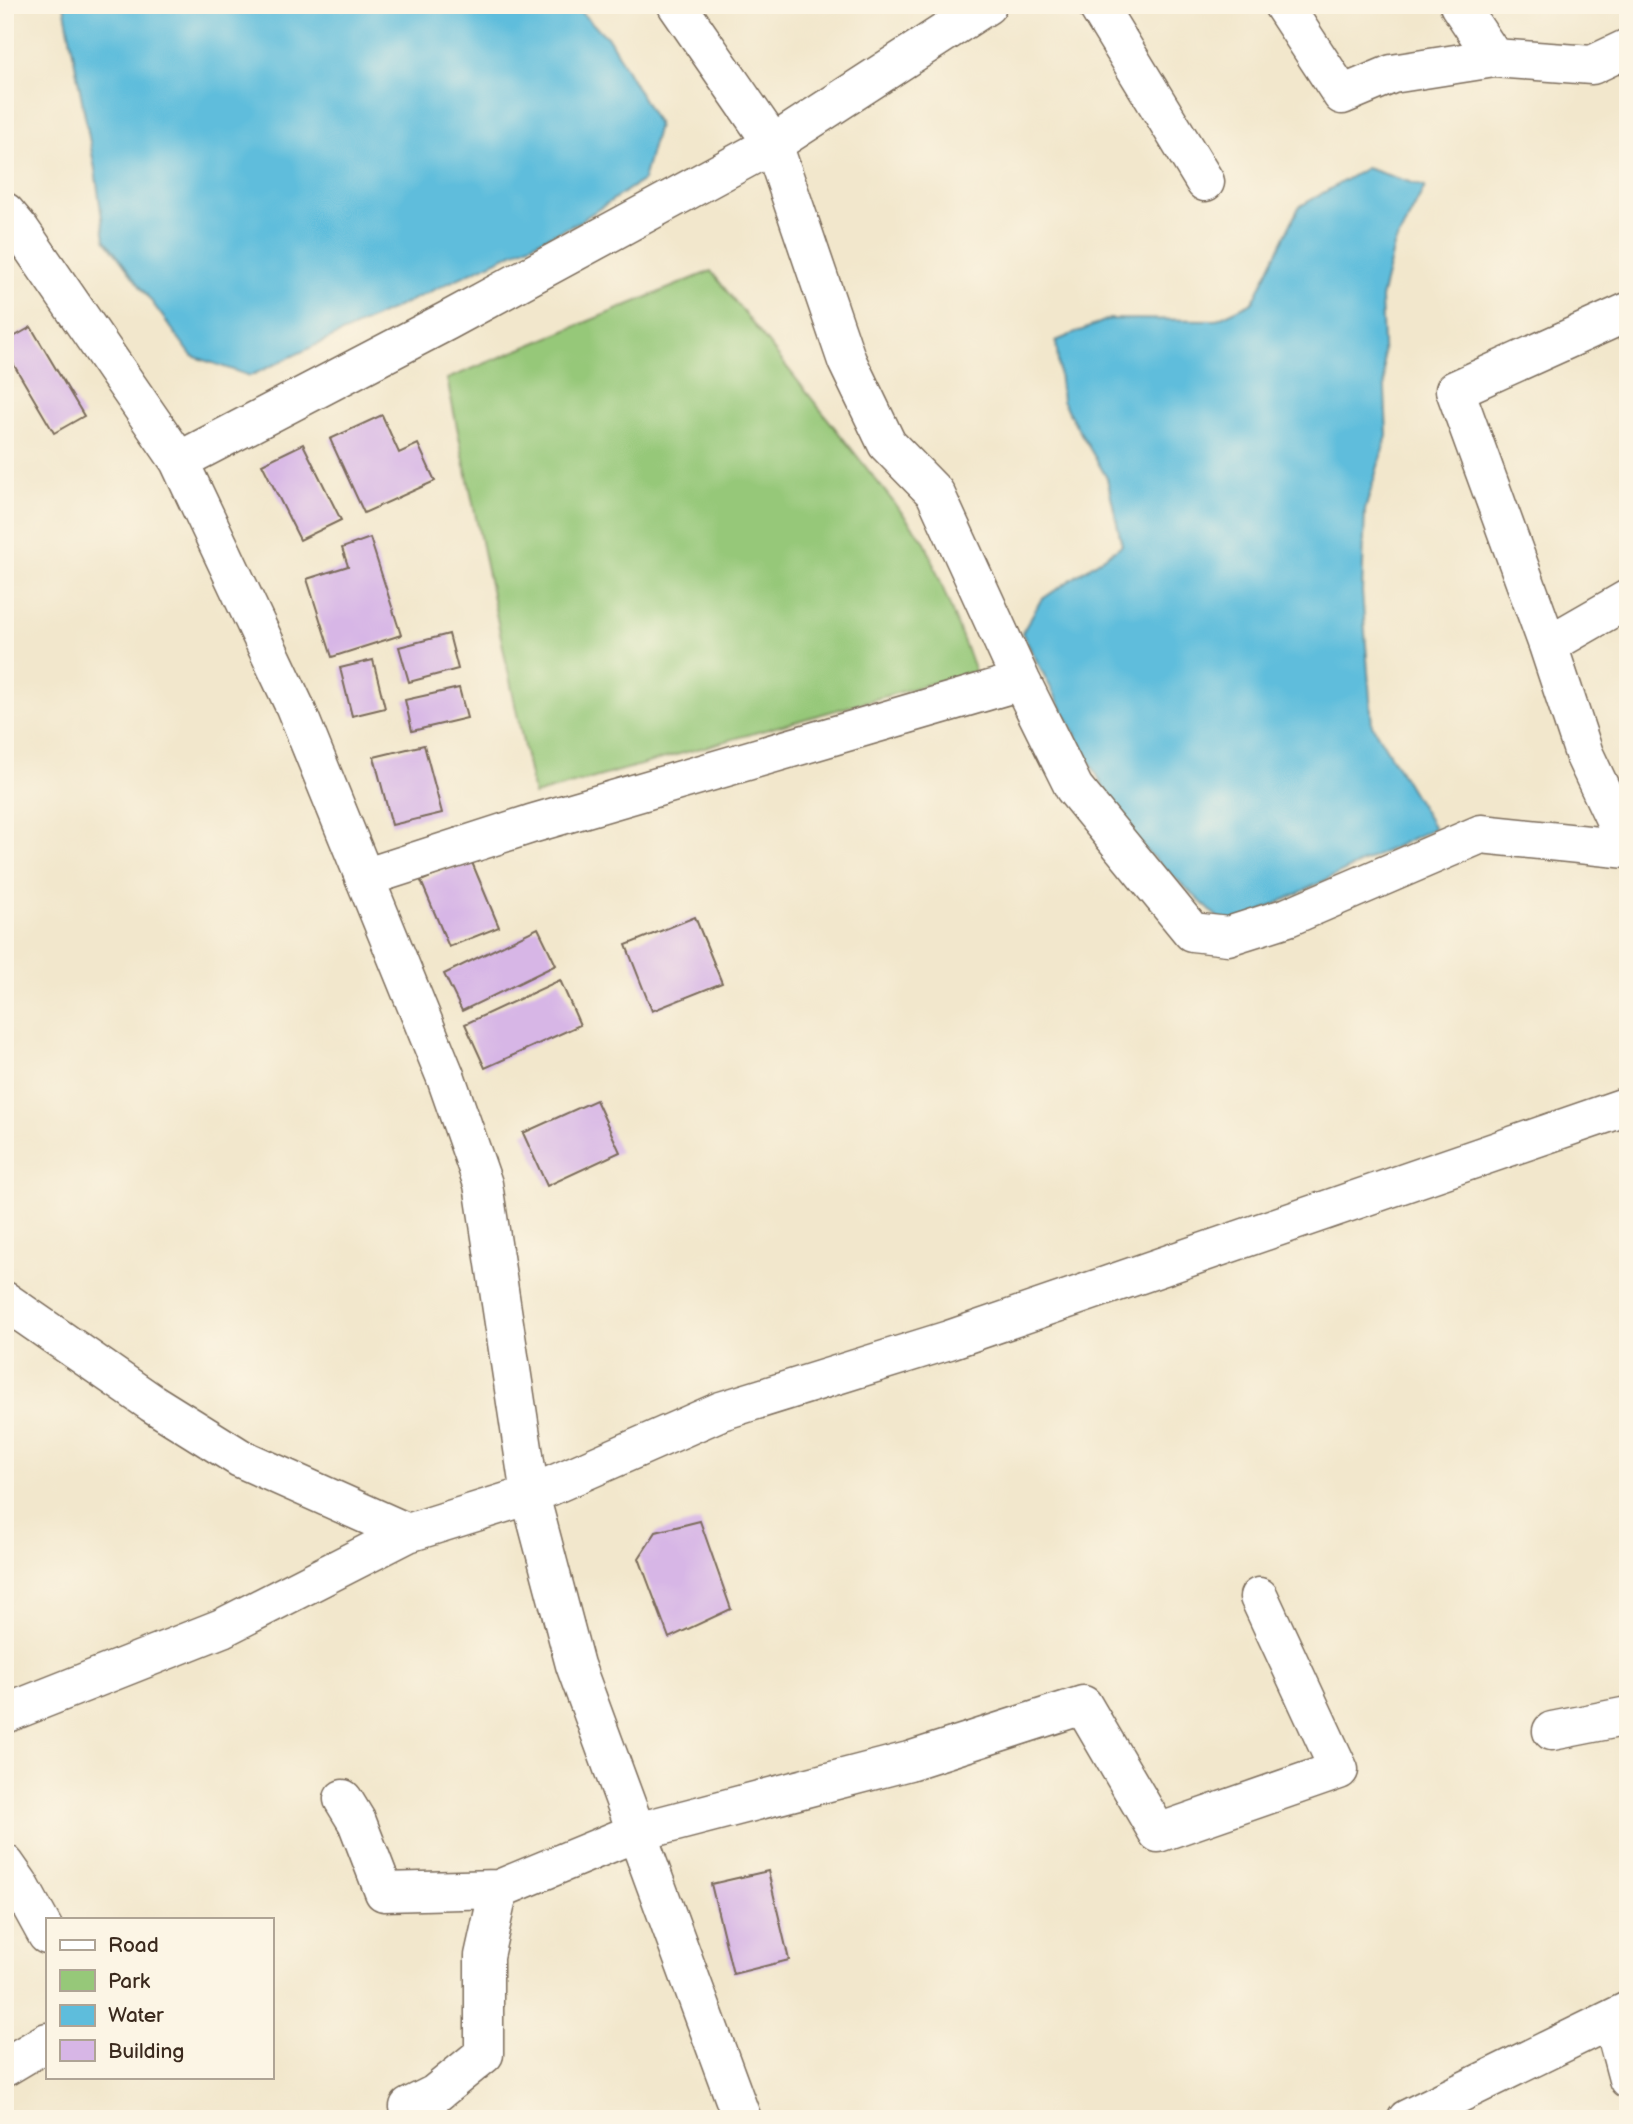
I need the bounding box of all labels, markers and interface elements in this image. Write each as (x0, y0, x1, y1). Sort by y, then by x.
legend (46, 1918, 273, 2078)
text: Road (108, 1933, 159, 1958)
text: Park (108, 1969, 151, 1994)
text: Water (108, 2003, 164, 2028)
text: Building (108, 2039, 184, 2064)

